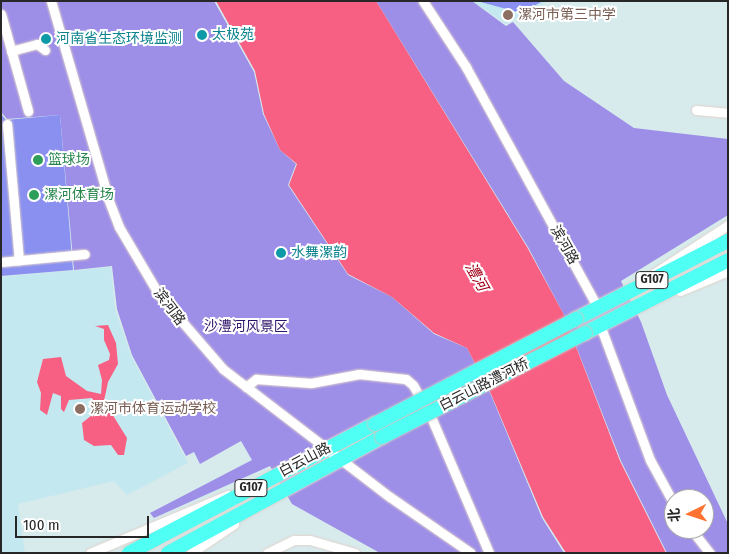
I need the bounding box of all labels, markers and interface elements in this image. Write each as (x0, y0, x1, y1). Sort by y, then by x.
place label: 漯河市第三中学 (518, 7, 616, 23)
marker: 漯河市第三中学 (502, 9, 514, 21)
place label: 太极苑 (212, 27, 254, 43)
marker: 太极苑 (196, 29, 208, 41)
place label: 河南省生态环境监测 (56, 31, 182, 47)
marker: 河南省生态环境监测 (40, 33, 52, 45)
place label: 篮球场 (48, 152, 90, 168)
marker: 篮球场 (32, 154, 44, 166)
place label: 漯河体育场 (44, 187, 114, 203)
marker: 漯河体育场 (28, 189, 40, 201)
street label: 滨河路 (546, 223, 582, 267)
place label: 水舞漯韵 (291, 245, 347, 261)
marker: 水舞漯韵 (275, 247, 287, 259)
water label: 澧河 (461, 260, 491, 294)
road number: G107 (634, 270, 670, 290)
street label: 滨河路 (150, 285, 188, 329)
park label: 沙澧河风景区 (204, 319, 288, 335)
street label: 白云山路澧河桥 (437, 355, 531, 415)
place label: 漯河市体育运动学校 (90, 401, 216, 417)
marker: 漯河市体育运动学校 (74, 403, 86, 415)
street label: 白云山路 (276, 439, 334, 481)
road number: G107 (234, 478, 268, 498)
north arrow (664, 489, 714, 539)
scale bar (18, 506, 151, 538)
text: 北 (666, 507, 684, 523)
text: 100 m (23, 516, 60, 534)

